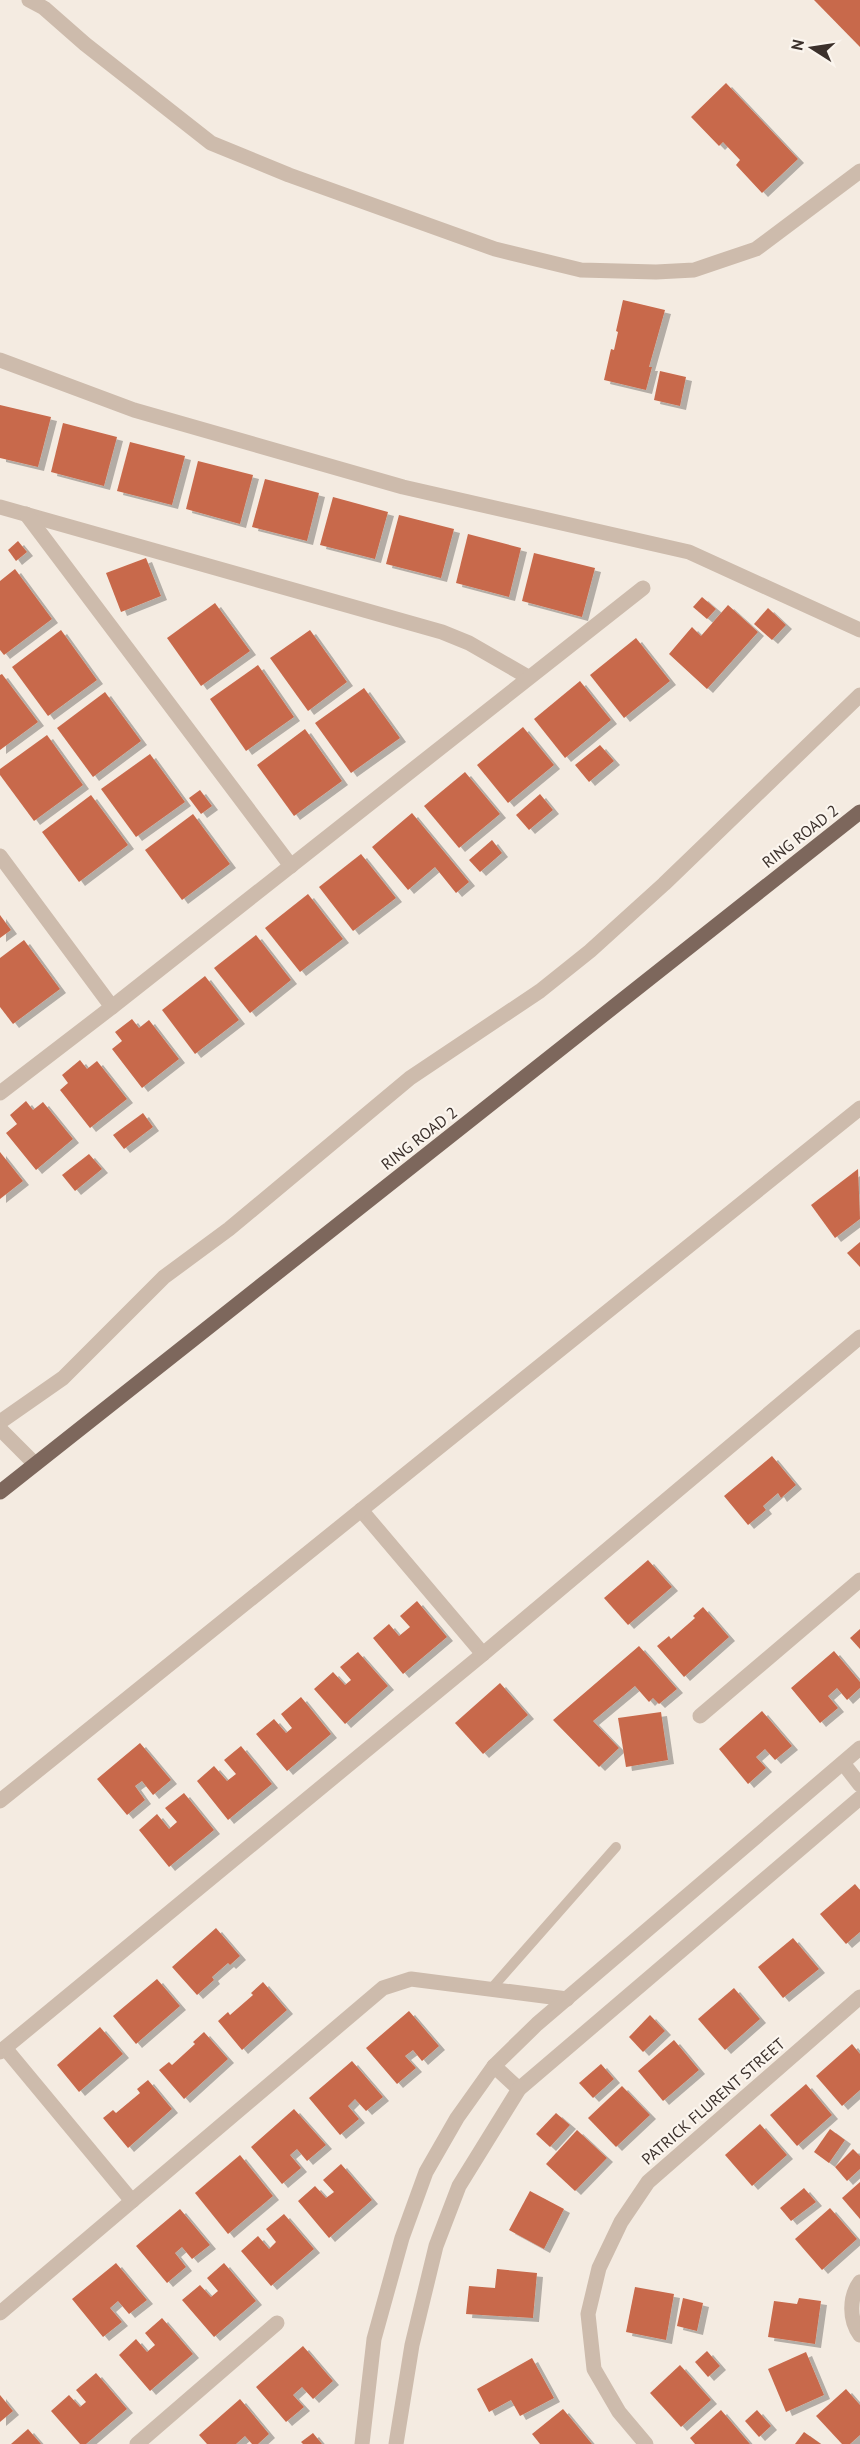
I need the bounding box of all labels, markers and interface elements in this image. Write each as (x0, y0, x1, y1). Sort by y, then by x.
north arrow (782, 18, 842, 78)
text: N (786, 38, 808, 52)
street label: RING ROAD 2 (758, 800, 842, 872)
street label: RING ROAD 2 (377, 1102, 461, 1174)
street label: PATRICK FLURENT STREET (637, 2033, 789, 2169)

